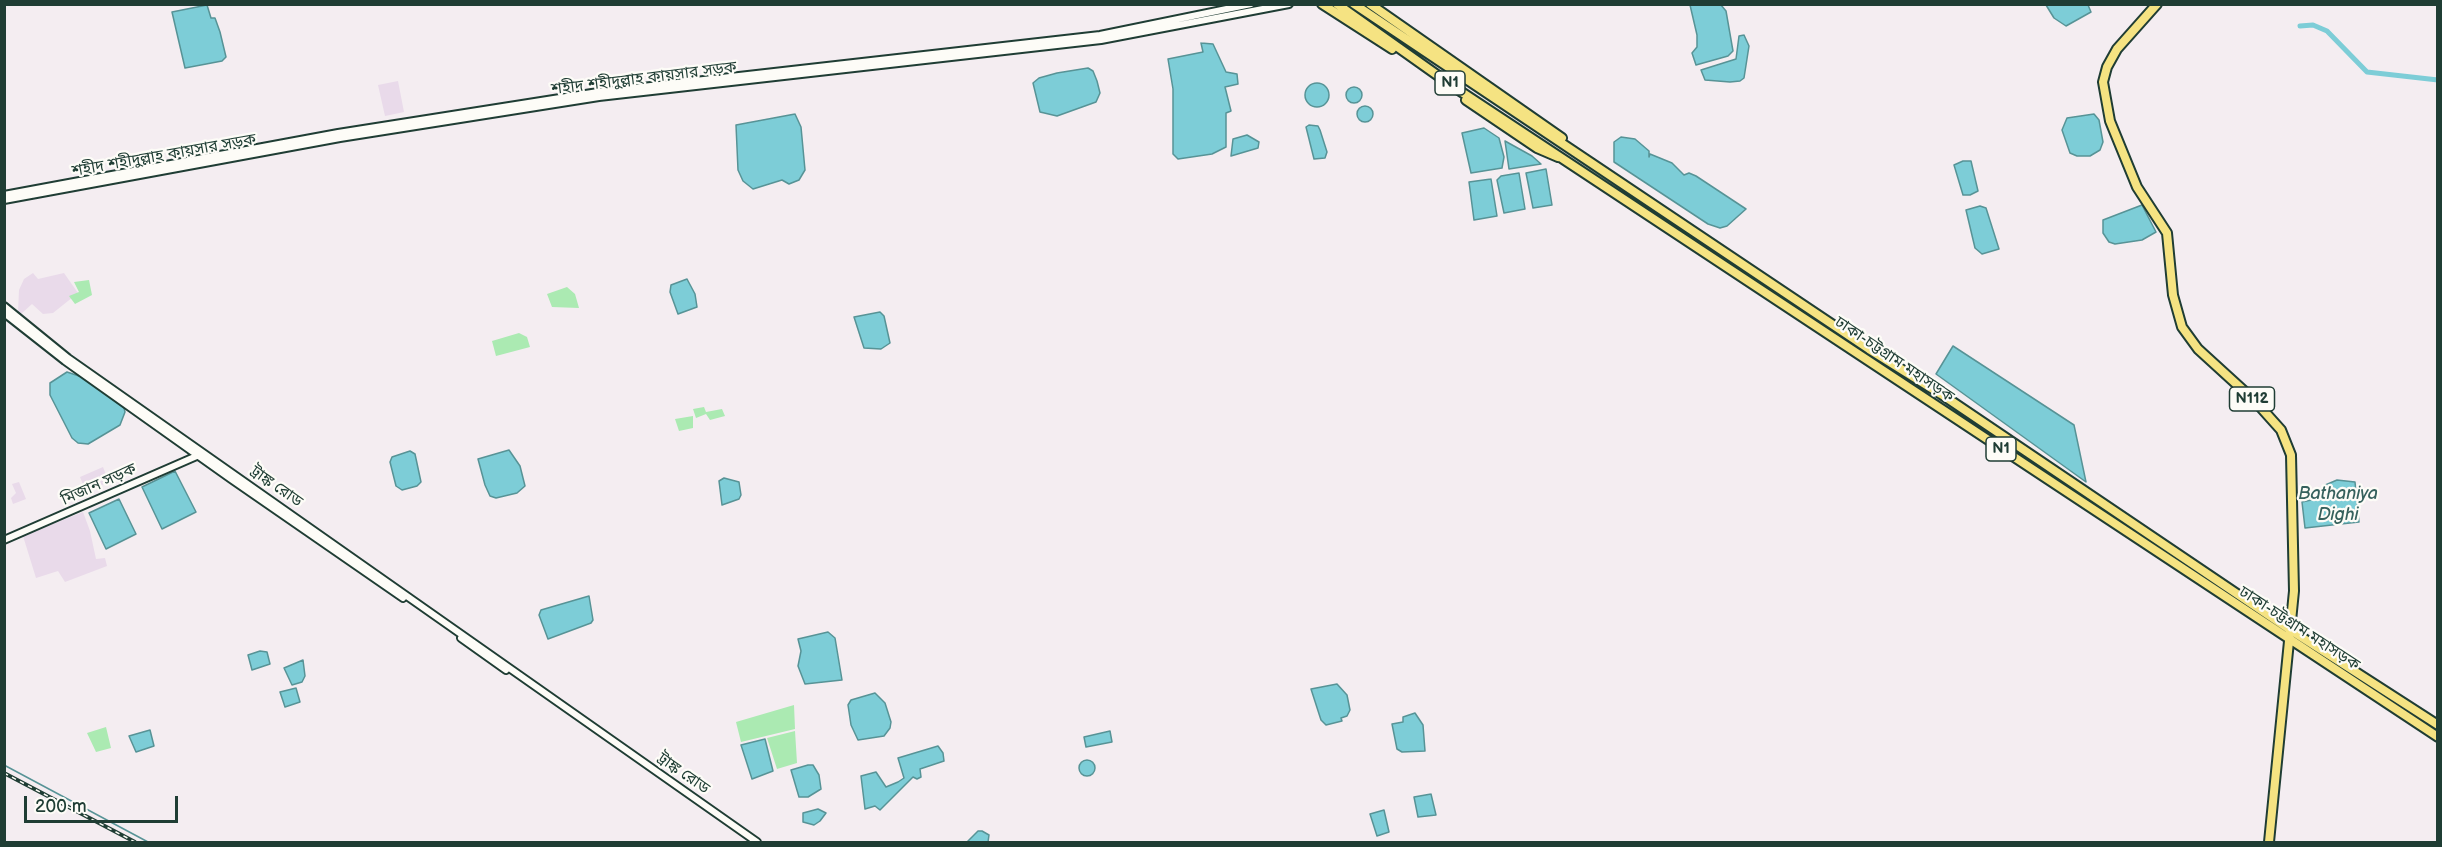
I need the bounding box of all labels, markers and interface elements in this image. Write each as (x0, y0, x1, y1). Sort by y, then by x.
street label: শহীদ শহীদুল্লাহ কায়সার সড়ক (550, 58, 738, 100)
road number: N1 (1435, 71, 1465, 95)
street label: শহীদ শহীদুল্লাহ কায়সার সড়ক (70, 130, 258, 182)
street label: ঢাকা-চট্টগ্রাম মহাসড়ক (1831, 313, 1957, 407)
road number: N112 (2230, 387, 2274, 411)
road number: N1 (1986, 437, 2016, 461)
street label: মিজান সড়ক (58, 460, 140, 510)
street label: ট্রাঙ্ক রোড (246, 462, 306, 512)
water label: Bathaniya Dighi (2298, 483, 2378, 526)
street label: ঢাকা-চট্টগ্রাম মহাসড়ক (2235, 583, 2363, 675)
street label: ট্রাঙ্ক রোড (653, 749, 713, 799)
scale bar (27, 784, 182, 822)
text: 200 m (35, 796, 87, 817)

